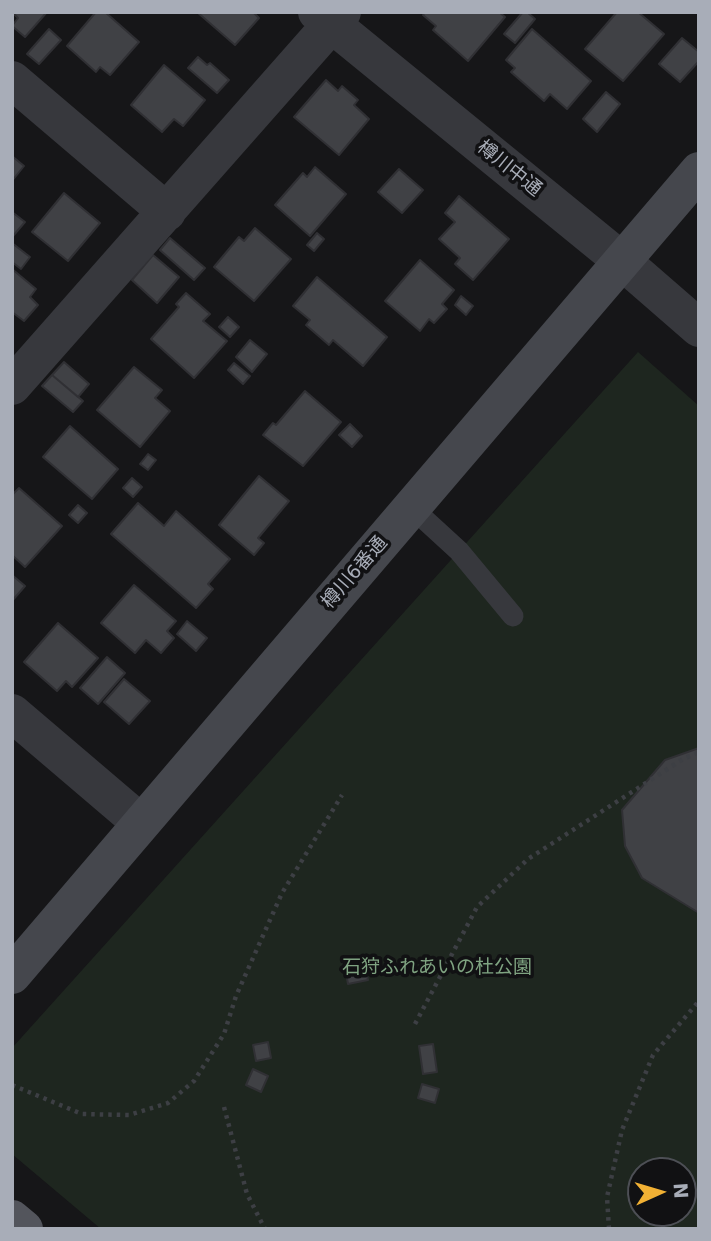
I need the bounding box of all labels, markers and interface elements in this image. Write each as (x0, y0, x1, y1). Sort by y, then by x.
street label: 樽川中通 (472, 136, 546, 202)
street label: 樽川6番通 (318, 532, 392, 614)
park label: 石狩ふれあいの杜公園 (342, 957, 532, 979)
north arrow (627, 1157, 697, 1227)
text: N (669, 1182, 692, 1199)

